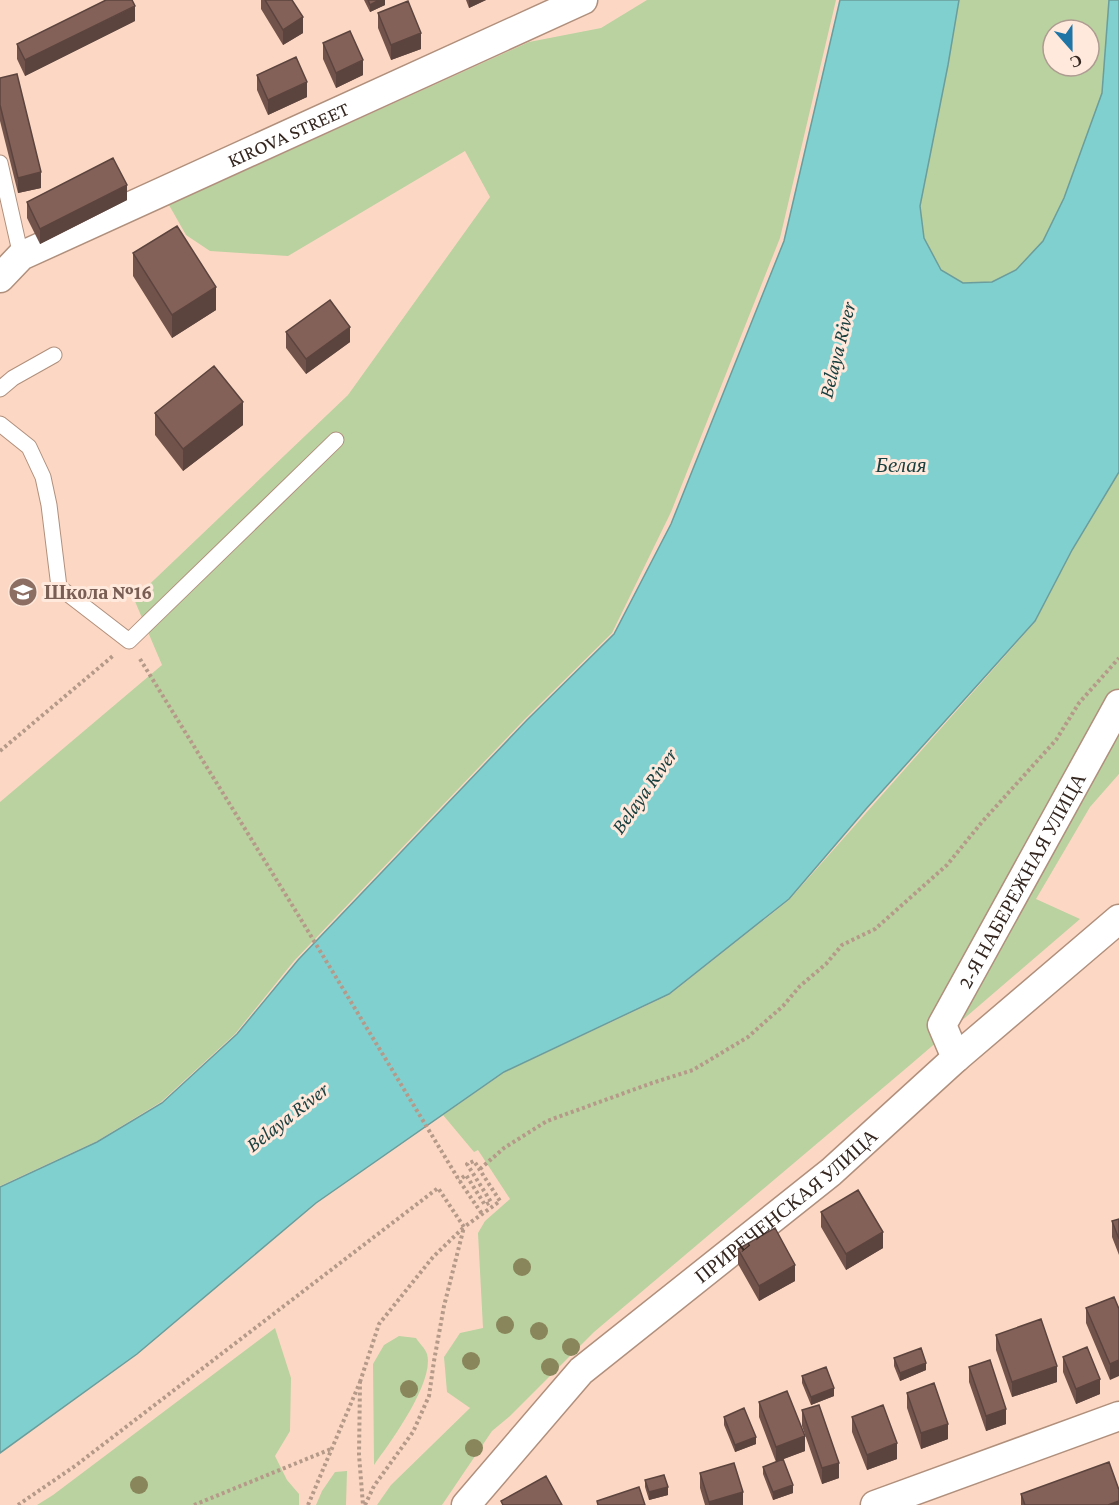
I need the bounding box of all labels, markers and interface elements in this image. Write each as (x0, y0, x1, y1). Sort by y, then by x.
north arrow (1041, 18, 1101, 78)
text: С (1068, 52, 1085, 72)
street label: KIROVA STREET (224, 97, 353, 171)
water label: Belaya River (813, 299, 861, 401)
water label: Белая (875, 453, 926, 477)
school or university icon: Школа №16 (7, 576, 39, 608)
place label: Школа №16 (44, 581, 152, 603)
water label: Belaya River (606, 743, 682, 838)
street label: 2-Я НАБЕРЕЖНАЯ УЛИЦА (954, 768, 1090, 992)
water label: Belaya River (241, 1077, 334, 1157)
street label: ПРИРЕЧЕНСКАЯ УЛИЦА (690, 1124, 882, 1287)

